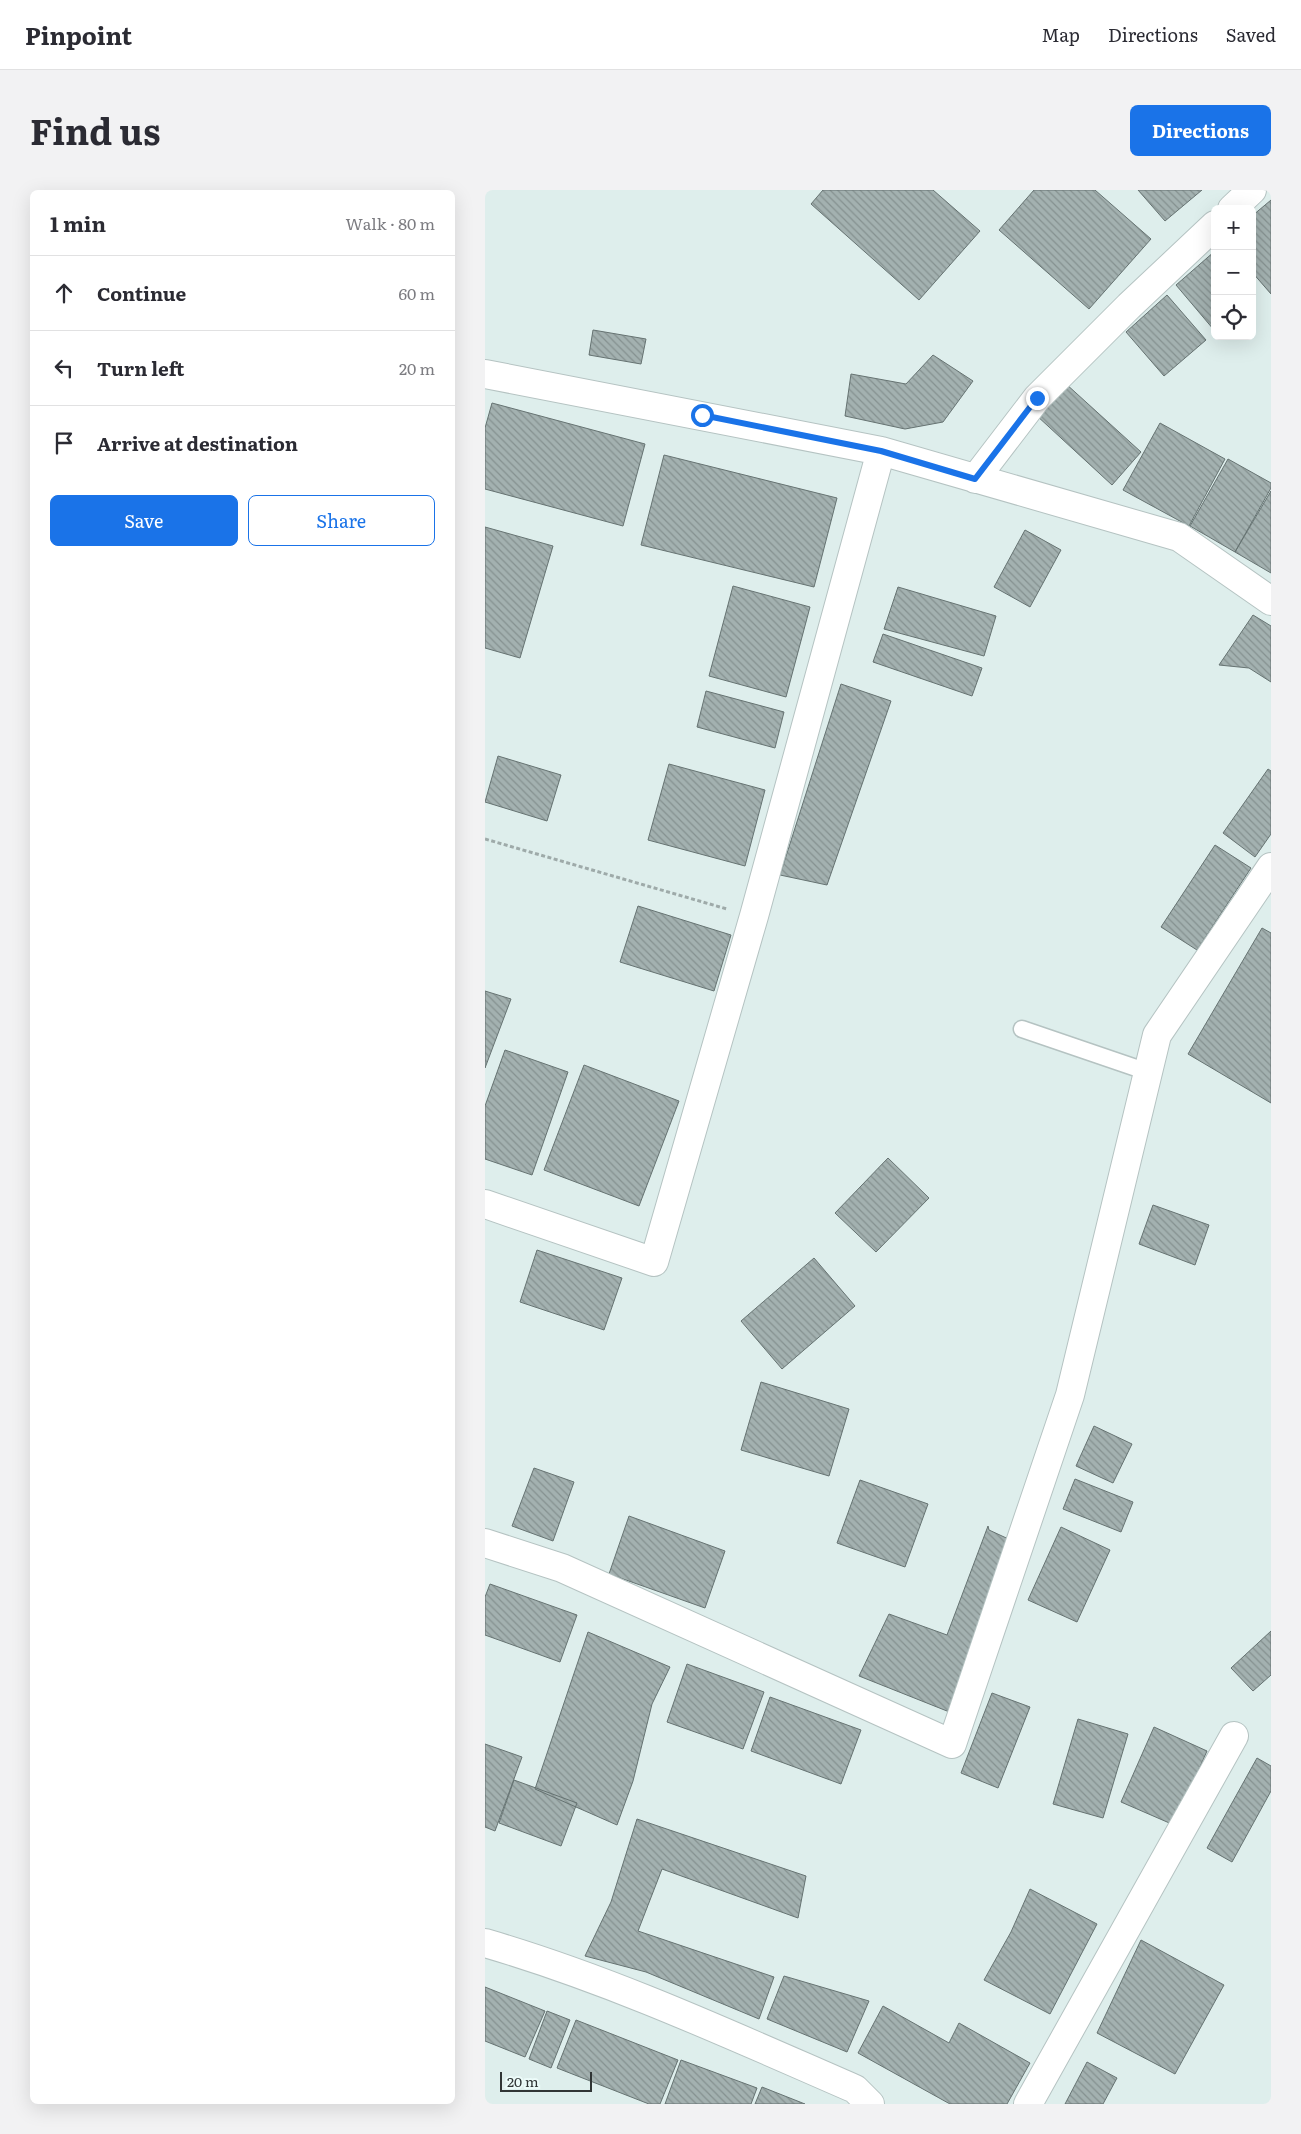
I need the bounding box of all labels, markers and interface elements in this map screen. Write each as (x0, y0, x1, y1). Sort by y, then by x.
text: Pinpoint (25, 17, 132, 52)
text: Map (1042, 21, 1080, 48)
text: Directions (1108, 21, 1198, 48)
text: Saved (1226, 21, 1276, 48)
text: Find us (30, 104, 160, 156)
button: Directions (1130, 105, 1271, 156)
map controls (1211, 205, 1256, 340)
button: + (1211, 205, 1256, 250)
text: 1 min (50, 207, 106, 238)
text: Walk · 80 m (346, 211, 435, 235)
button: − (1211, 250, 1256, 295)
icon: ahead (50, 279, 78, 307)
text: Continue (97, 279, 186, 307)
text: 60 m (398, 281, 435, 305)
button: locate (1211, 295, 1256, 340)
icon: left (50, 354, 78, 382)
text: Turn left (97, 354, 184, 382)
text: 20 m (399, 356, 435, 380)
route end (1026, 387, 1049, 410)
route start (691, 404, 714, 427)
icon: arrive (50, 429, 78, 457)
text: Arrive at destination (97, 429, 298, 457)
button: Save (50, 495, 238, 546)
button: Share (248, 495, 435, 546)
scale bar (500, 2069, 593, 2092)
text: 20 m (507, 2071, 539, 2091)

